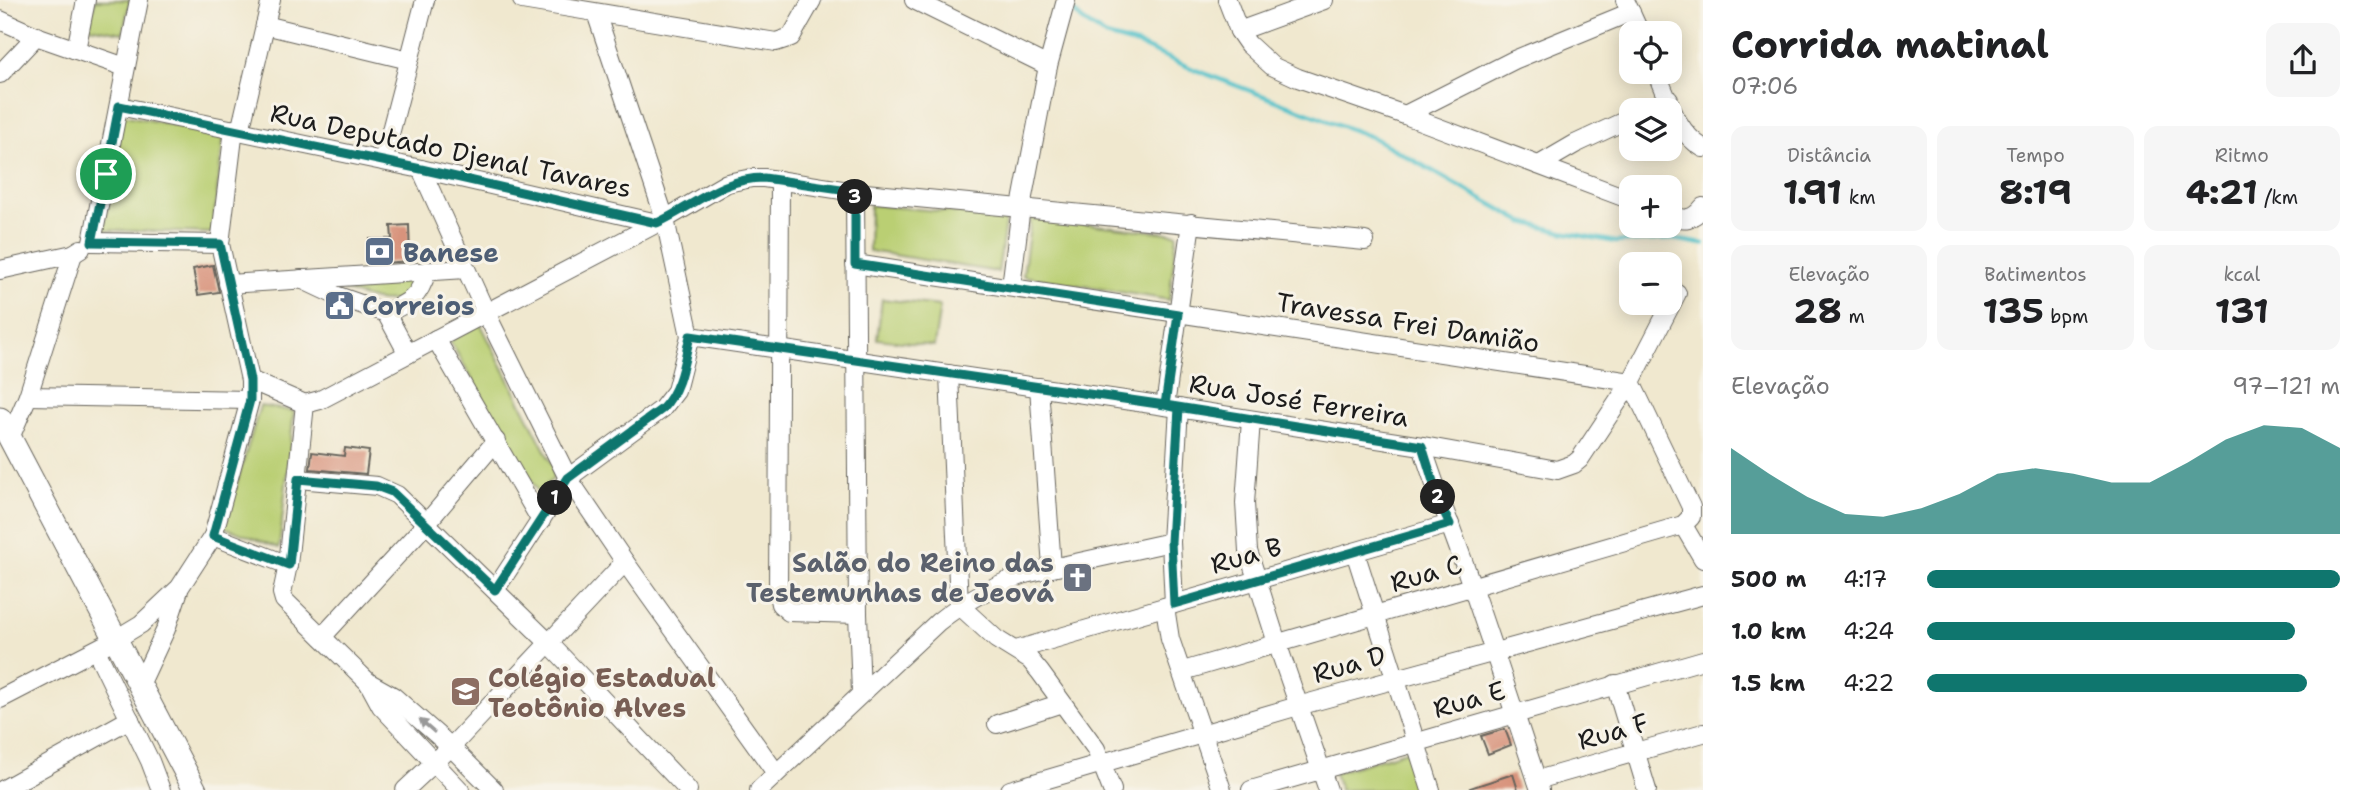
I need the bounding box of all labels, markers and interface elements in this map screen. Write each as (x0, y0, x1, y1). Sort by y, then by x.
text: Corrida matinal (1731, 19, 2049, 70)
map controls (1619, 21, 1682, 315)
button: locate (1619, 21, 1682, 84)
button: share (2266, 23, 2340, 97)
text: 07:06 (1731, 71, 1798, 101)
street label: Rua Deputado Djenal Tavares (267, 95, 635, 205)
button: layers (1619, 98, 1682, 161)
text: Distância (1787, 143, 1871, 168)
text: Tempo (2006, 143, 2065, 168)
text: Ritmo (2215, 143, 2269, 168)
pin (76, 144, 136, 204)
icon: arrive (87, 155, 125, 193)
text: 1.91 (1783, 168, 1842, 215)
text: 8:19 (1999, 168, 2072, 215)
text: 4:21 (2185, 168, 2258, 215)
button: + (1619, 175, 1682, 238)
pin: 3 (838, 180, 872, 214)
text: 3 (848, 184, 861, 209)
text: km (1842, 185, 1876, 210)
text: /km (2258, 185, 2298, 210)
bank icon: Banese (363, 235, 397, 269)
place label: Banese (403, 235, 499, 270)
button: − (1619, 252, 1682, 315)
text: Elevação (1788, 262, 1870, 287)
text: Batimentos (1984, 262, 2087, 287)
text: kcal (2223, 262, 2260, 287)
street label: Travessa Frei Damião (1274, 284, 1542, 360)
text: 28 (1793, 287, 1842, 334)
text: 135 (1982, 287, 2044, 334)
text: 131 (2215, 287, 2269, 334)
public building icon: Correios (322, 288, 356, 322)
place label: Correios (362, 288, 475, 323)
text: m (1842, 304, 1865, 329)
text: bpm (2044, 304, 2089, 329)
street label: Rua José Ferreira (1187, 365, 1411, 435)
text: Elevação (1731, 371, 1830, 401)
text: 97–121 m (2232, 371, 2340, 401)
pin: 1 (538, 480, 572, 516)
pin: 2 (1420, 480, 1456, 514)
text: 2 (1431, 484, 1444, 509)
text: 1 (550, 485, 559, 510)
street label: Rua B (1206, 528, 1286, 582)
place label: Salão do Reino das Testemunhas de Jeová (746, 545, 1054, 610)
street label: Rua C (1386, 546, 1466, 600)
church icon: Salão do Reino das Testemunhas de Jeová (1060, 560, 1094, 594)
text: 500 m (1731, 564, 1806, 594)
text: 4:17 (1843, 564, 1887, 594)
text: 1.0 km (1731, 616, 1806, 646)
text: 4:24 (1843, 616, 1894, 646)
street label: Rua D (1308, 637, 1390, 691)
place label: Colégio Estadual Teotônio Alves (488, 660, 716, 725)
text: 1.5 km (1731, 668, 1805, 698)
text: 4:22 (1843, 668, 1894, 698)
street label: Rua E (1429, 672, 1509, 726)
school or university icon: Colégio Estadual Teotônio Alves (448, 675, 482, 709)
street label: Rua F (1574, 704, 1652, 758)
one-way arrow (418, 718, 436, 734)

